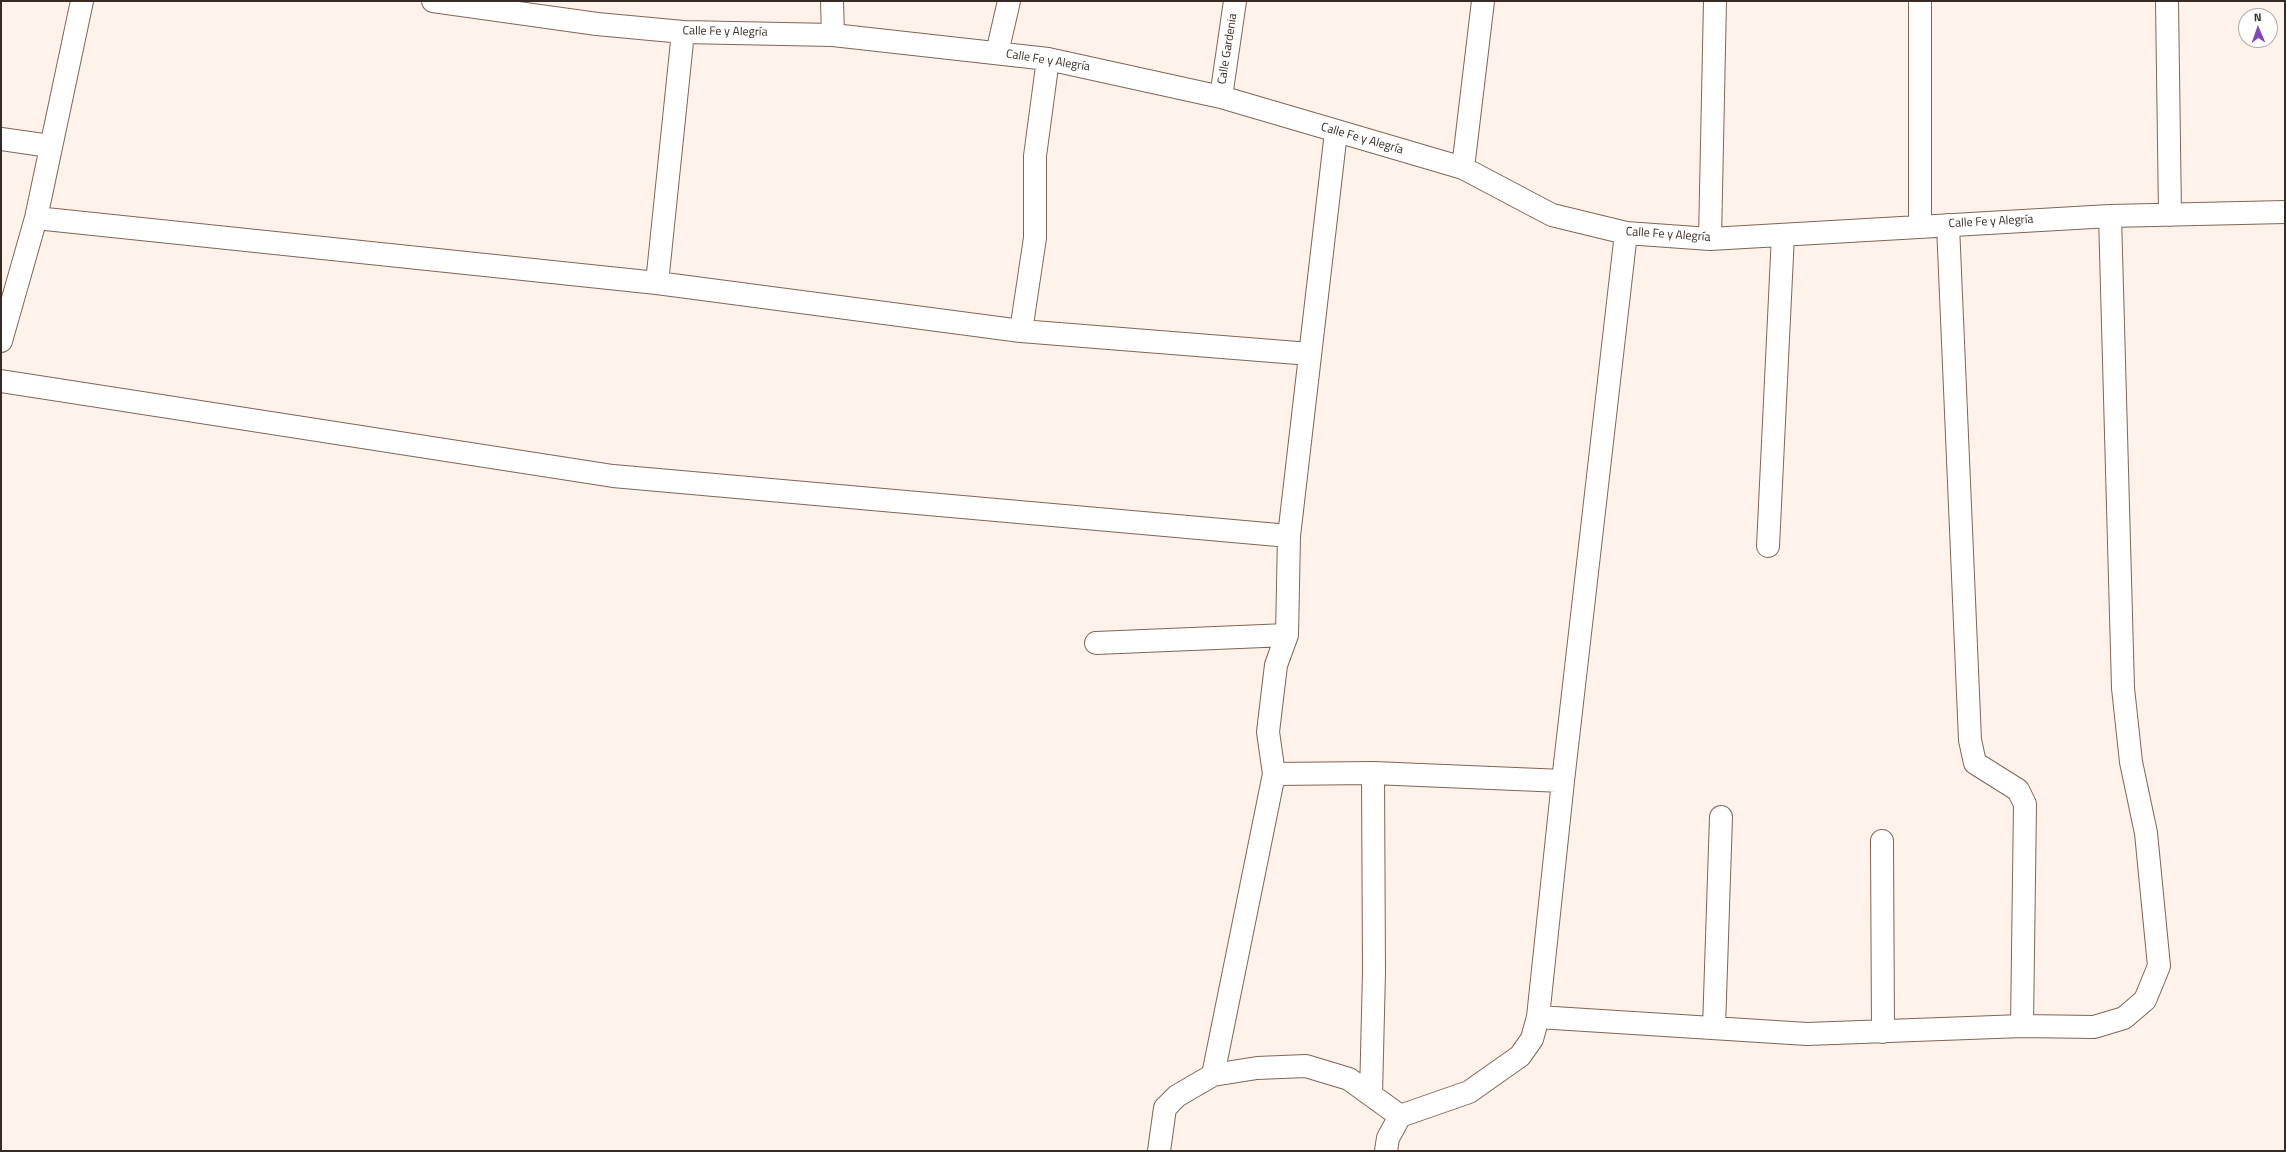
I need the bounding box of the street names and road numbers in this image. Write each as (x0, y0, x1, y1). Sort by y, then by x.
street label: Calle Gardenia (1215, 12, 1241, 86)
street label: Calle Fe y Alegría (682, 24, 768, 40)
street label: Calle Fe y Alegría (1005, 47, 1091, 75)
street label: Calle Fe y Alegría (1319, 120, 1405, 158)
street label: Calle Fe y Alegría (1948, 213, 2034, 231)
street label: Calle Fe y Alegría (1625, 225, 1711, 245)

